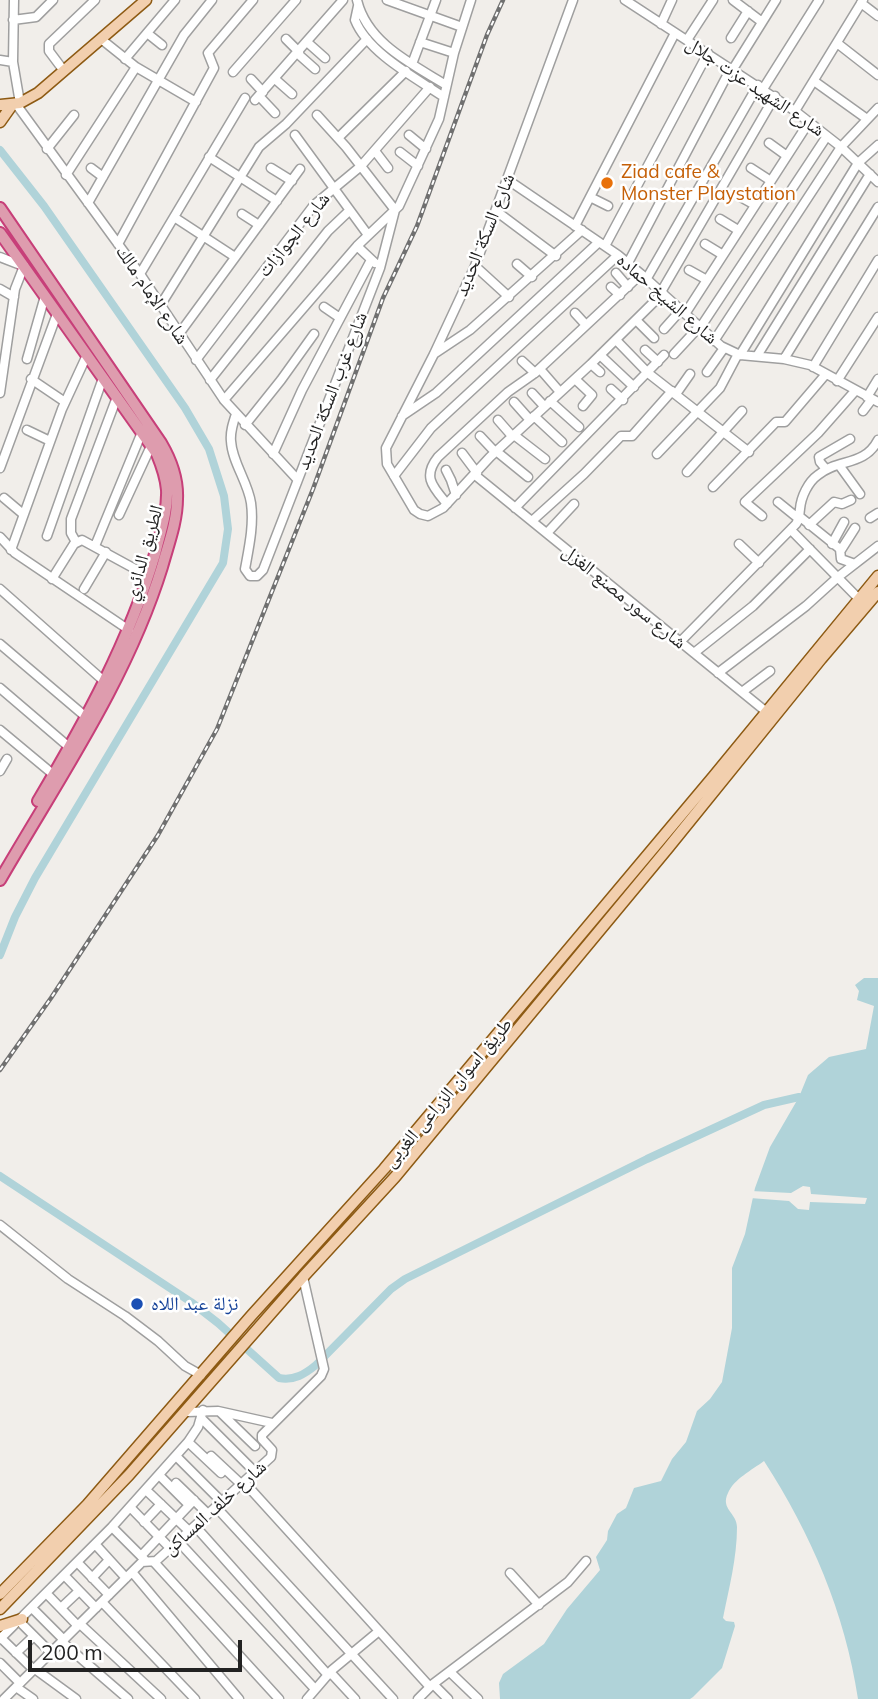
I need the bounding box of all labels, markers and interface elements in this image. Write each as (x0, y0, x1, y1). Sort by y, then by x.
street label: شارع الشهيد عزت جلال (681, 32, 829, 142)
place label: Ziad cafe & Monster Playstation (621, 161, 796, 205)
street label: شارع السكة الحديد (450, 170, 520, 300)
marker: Ziad cafe & Monster Playstation (599, 175, 615, 191)
street label: شارع الجوازات (253, 188, 335, 282)
street label: شارع الإمام مالك (110, 241, 194, 349)
street label: شارع الشيخ حماده (612, 249, 722, 349)
street label: شارع غرب السكة الحديد (291, 309, 373, 473)
street label: الطريق الدائري (119, 502, 169, 604)
street label: شارع سور مصنع الغزل (557, 540, 691, 654)
street label: طريق اسوان الزراعى الغربى (379, 1013, 517, 1173)
place label: نزلة عبد اللاه (151, 1293, 238, 1315)
marker: نزلة عبد اللاه (129, 1296, 145, 1312)
street label: شارع خلف المساكن (159, 1456, 271, 1560)
scale bar (32, 1626, 245, 1670)
text: 200 m (41, 1639, 103, 1665)

